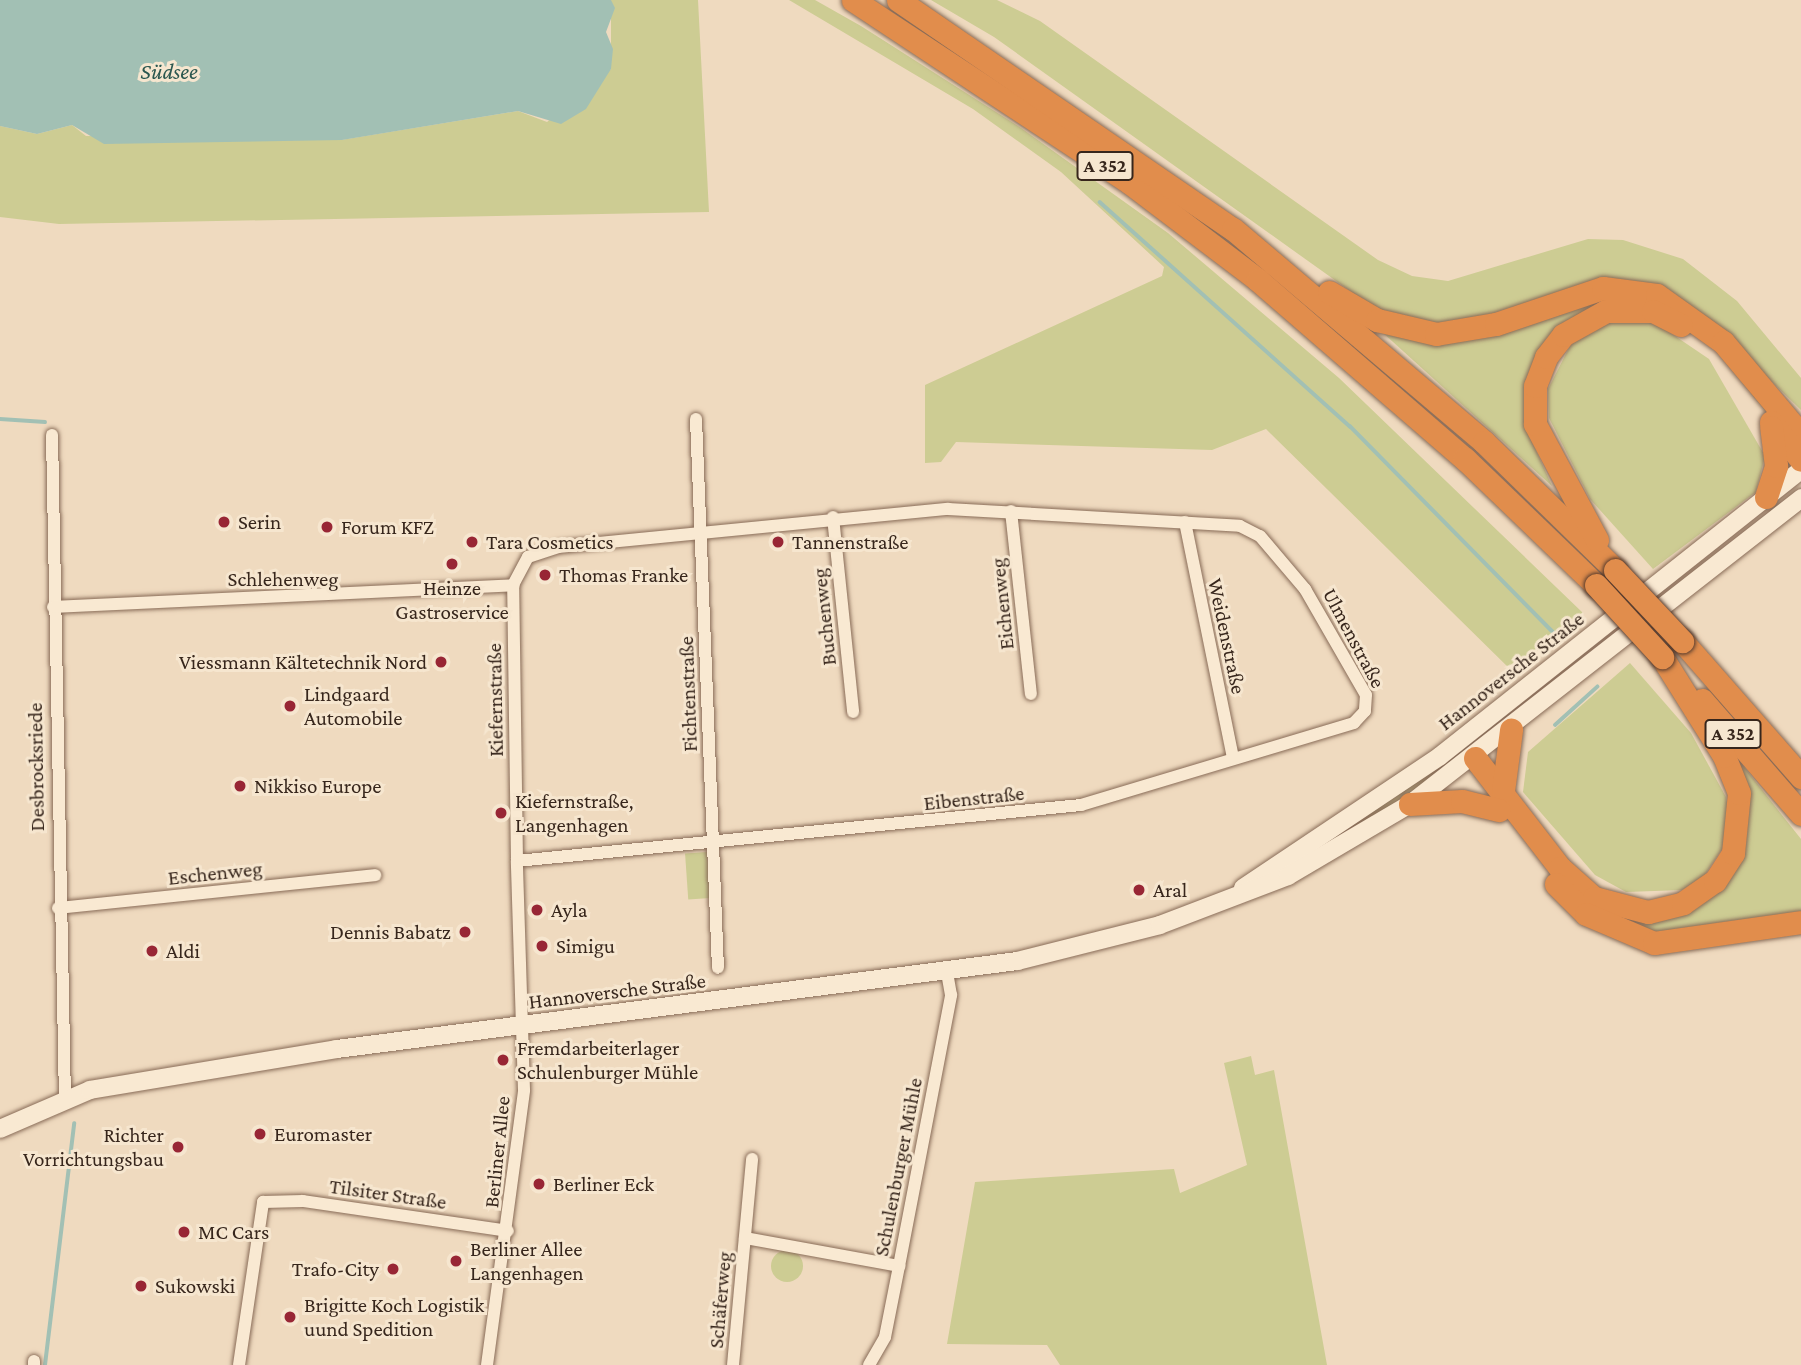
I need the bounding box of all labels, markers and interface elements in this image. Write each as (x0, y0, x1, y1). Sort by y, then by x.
water label: Südsee (140, 57, 198, 85)
road number: A 352 (1075, 150, 1135, 182)
place label: Serin (238, 509, 281, 535)
marker: Serin (216, 514, 232, 530)
place label: Forum KFZ (341, 514, 434, 540)
marker: Forum KFZ (319, 519, 335, 535)
place label: Tara Cosmetics (486, 529, 614, 555)
place label: Tannenstraße (792, 529, 908, 555)
marker: Tara Cosmetics (464, 534, 480, 550)
marker: Tannenstraße (770, 534, 786, 550)
marker: Heinze Gastroservice (444, 556, 460, 572)
street label: Eichenweg (985, 557, 1019, 651)
place label: Thomas Franke (559, 562, 688, 588)
street label: Schlehenweg (228, 566, 338, 592)
marker: Thomas Franke (537, 567, 553, 583)
street label: Buchenweg (806, 567, 842, 667)
place label: Heinze Gastroservice (395, 575, 509, 625)
street label: Weidenstraße (1202, 576, 1252, 696)
street label: Ulmenstraße (1317, 584, 1391, 692)
street label: Hannoversche Straße (1433, 606, 1589, 736)
street label: Fichtenstraße (673, 636, 703, 752)
street label: Kiefernstraße (481, 643, 509, 757)
place label: Viessmann Kältetechnik Nord (179, 649, 427, 675)
marker: Viessmann Kältetechnik Nord (433, 654, 449, 670)
place label: Lindgaard Automobile (304, 681, 402, 731)
marker: Lindgaard Automobile (282, 698, 298, 714)
street label: Desbrocksriede (22, 702, 50, 832)
road number: A 352 (1703, 719, 1763, 750)
place label: Nikkiso Europe (254, 773, 382, 799)
marker: Nikkiso Europe (232, 778, 248, 794)
street label: Eibenstraße (922, 780, 1026, 816)
place label: Kiefernstraße, Langenhagen (515, 788, 633, 838)
marker: Kiefernstraße, Langenhagen (493, 805, 509, 821)
street label: Eschenweg (167, 856, 263, 890)
place label: Aral (1153, 877, 1187, 903)
marker: Aral (1131, 882, 1147, 898)
place label: Ayla (551, 897, 587, 923)
marker: Ayla (529, 902, 545, 918)
place label: Dennis Babatz (330, 919, 451, 945)
marker: Dennis Babatz (457, 924, 473, 940)
place label: Simigu (556, 933, 615, 959)
place label: Aldi (166, 938, 200, 964)
marker: Simigu (534, 938, 550, 954)
marker: Aldi (144, 943, 160, 959)
street label: Hannoversche Straße (527, 968, 707, 1014)
place label: Fremdarbeiterlager Schulenburger Mühle (517, 1035, 698, 1085)
marker: Fremdarbeiterlager Schulenburger Mühle (495, 1052, 511, 1068)
street label: Schulenburger Mühle (868, 1076, 928, 1258)
street label: Berliner Allee (479, 1095, 515, 1209)
place label: Euromaster (274, 1121, 372, 1147)
place label: Richter Vorrichtungsbau (23, 1122, 164, 1172)
marker: Euromaster (252, 1126, 268, 1142)
marker: Richter Vorrichtungsbau (170, 1139, 186, 1155)
place label: Berliner Eck (553, 1171, 654, 1197)
street label: Tilsiter Straße (328, 1173, 448, 1215)
marker: Berliner Eck (531, 1176, 547, 1192)
place label: MC Cars (198, 1219, 269, 1245)
marker: MC Cars (176, 1224, 192, 1240)
place label: Berliner Allee Langenhagen (470, 1236, 584, 1286)
street label: Schäferweg (703, 1251, 737, 1349)
marker: Berliner Allee Langenhagen (448, 1253, 464, 1269)
place label: Trafo-City (292, 1256, 379, 1282)
marker: Trafo-City (385, 1261, 401, 1277)
place label: Sukowski (155, 1273, 235, 1299)
marker: Sukowski (133, 1278, 149, 1294)
place label: Brigitte Koch Logistik uund Spedition (304, 1292, 484, 1342)
marker: Brigitte Koch Logistik uund Spedition (282, 1309, 298, 1325)

